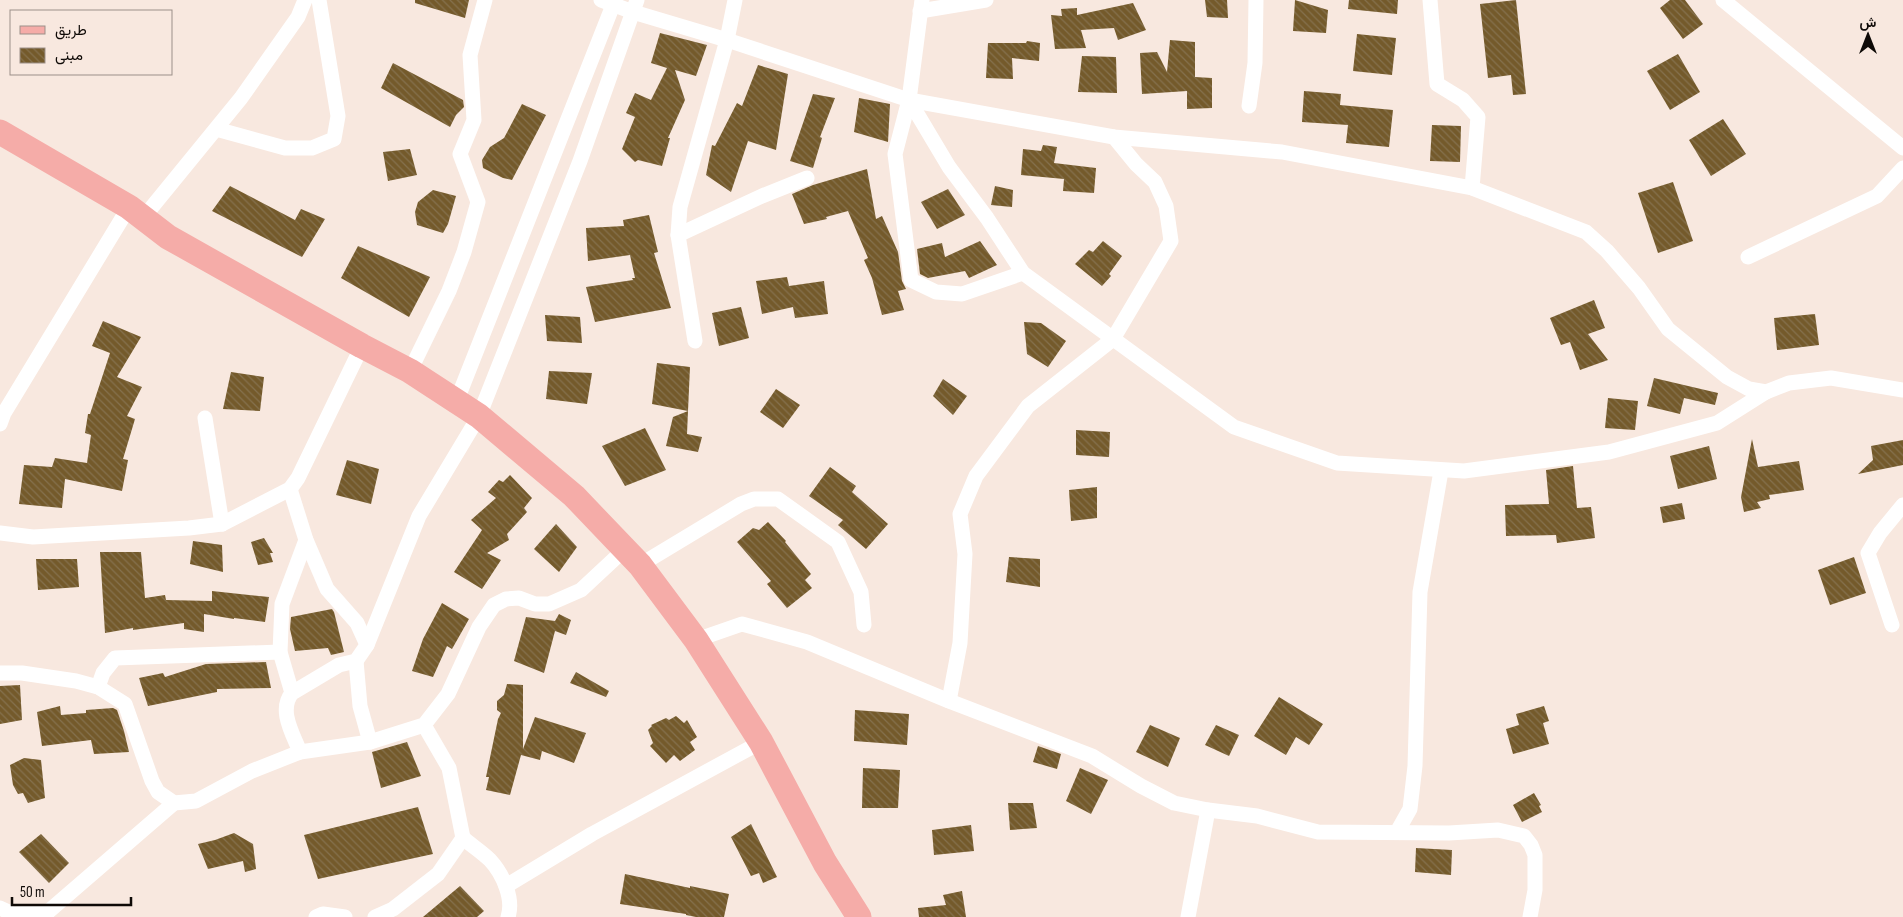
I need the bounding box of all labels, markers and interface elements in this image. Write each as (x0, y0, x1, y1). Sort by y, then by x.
legend (10, 10, 172, 75)
north arrow (1843, 10, 1893, 60)
text: ش (1860, 14, 1877, 31)
text: طريق (55, 21, 87, 40)
text: مبنى (55, 46, 83, 65)
scale bar (12, 874, 131, 906)
text: 50 m (20, 883, 45, 902)

